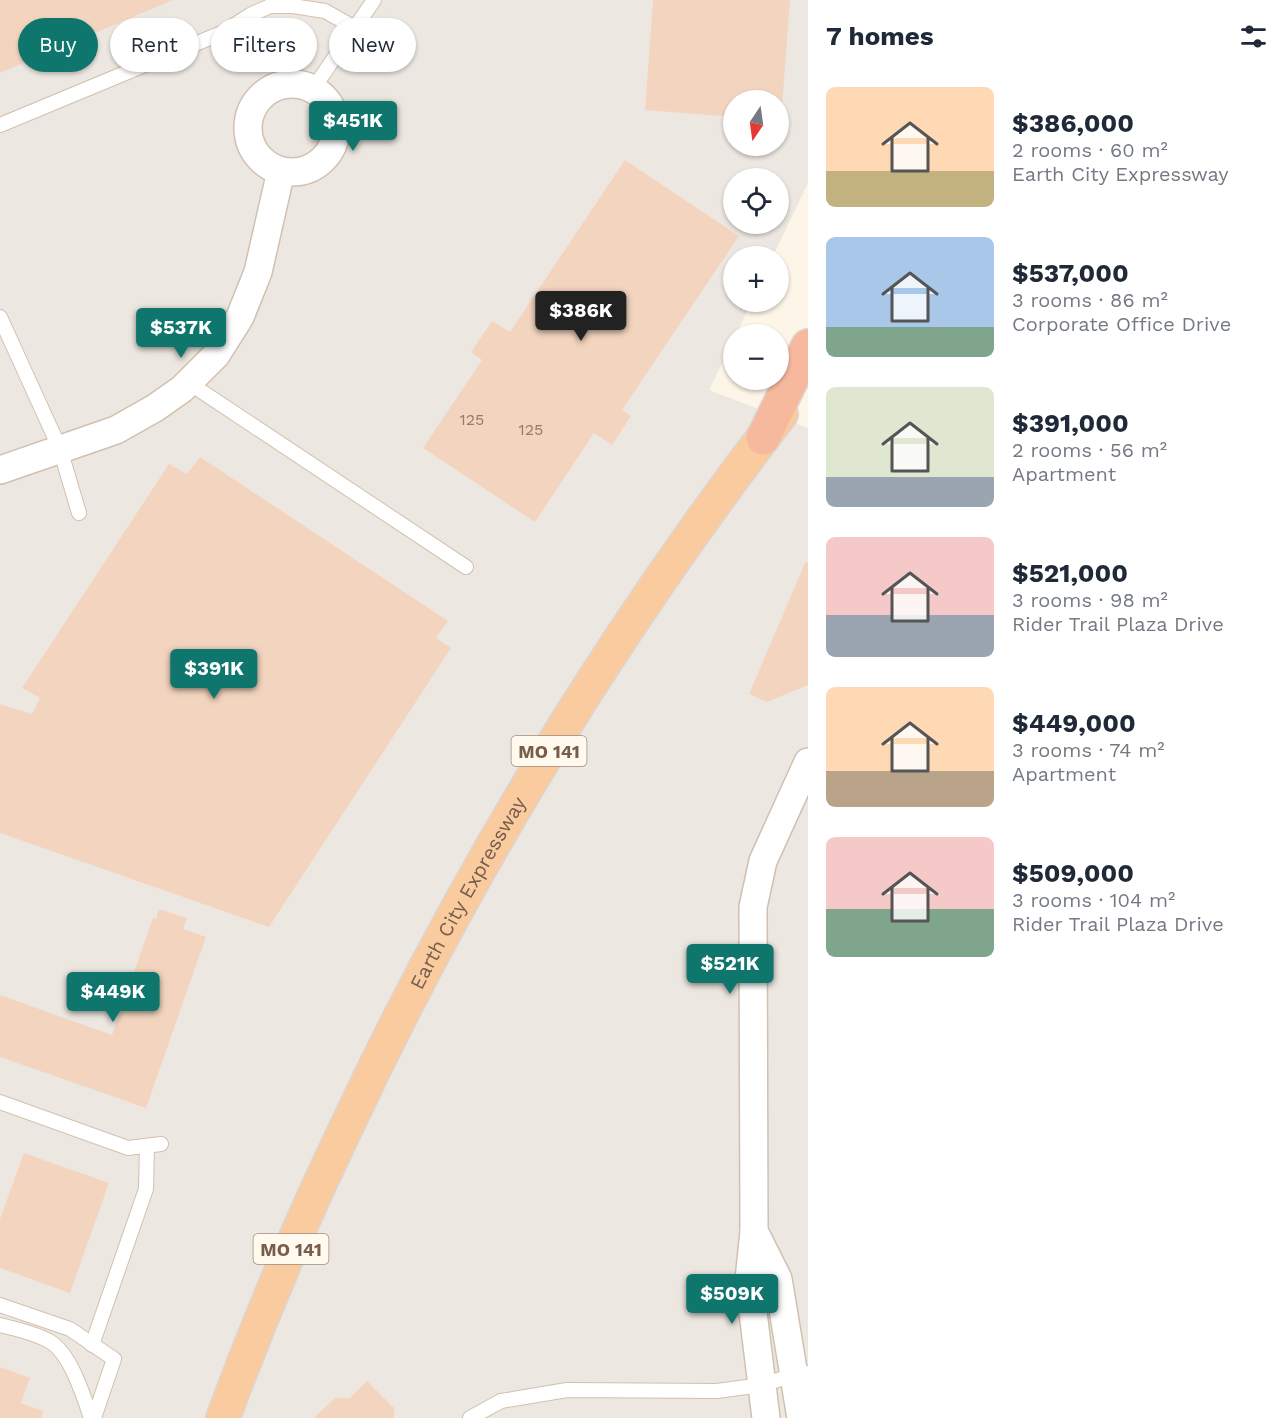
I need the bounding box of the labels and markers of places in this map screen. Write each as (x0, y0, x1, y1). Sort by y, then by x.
pin: $451K (311, 101, 395, 152)
pin: $386K (539, 291, 623, 342)
pin: $537K (139, 308, 223, 359)
pin: $391K (172, 649, 256, 700)
pin: $521K (688, 944, 772, 995)
pin: $449K (71, 972, 155, 1023)
pin: $509K (690, 1274, 774, 1325)

